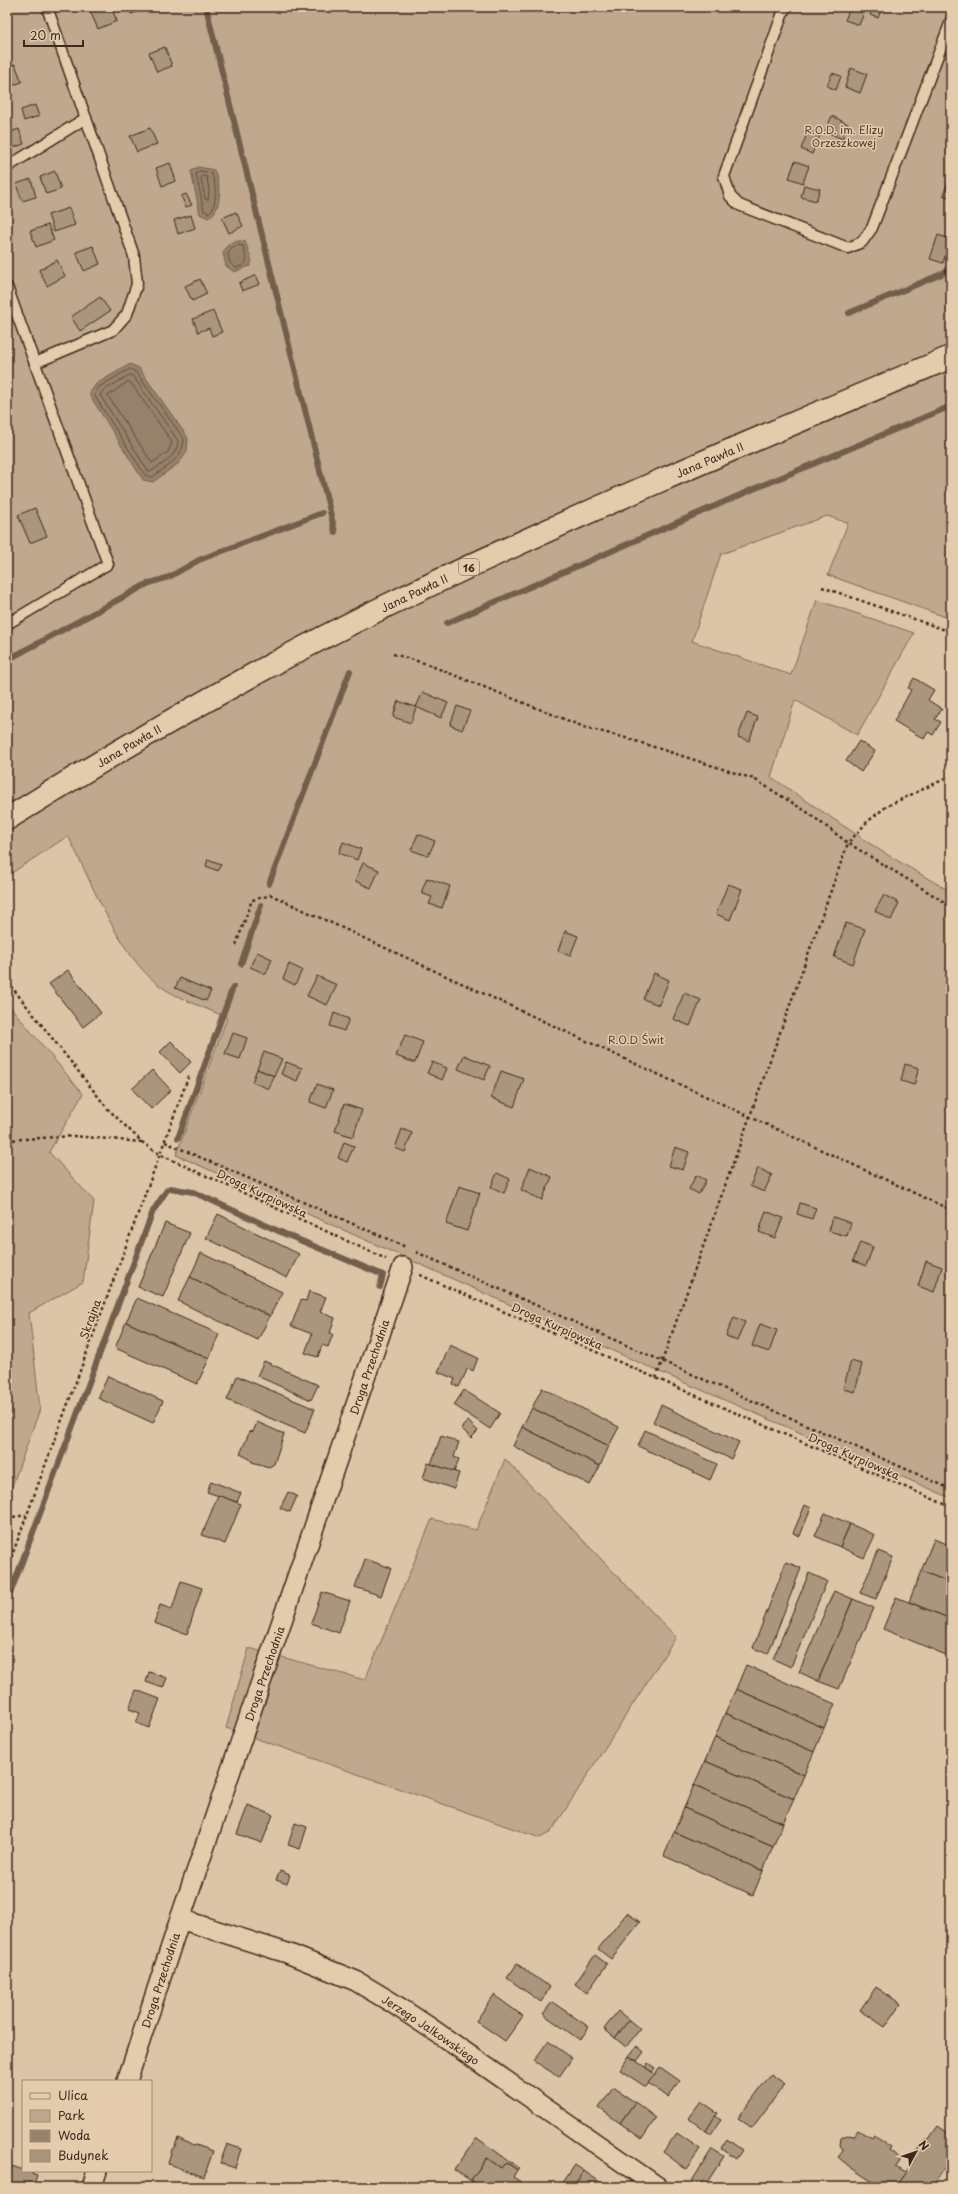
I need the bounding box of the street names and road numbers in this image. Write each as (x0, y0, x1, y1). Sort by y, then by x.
street label: Jana Pawła II (673, 437, 746, 481)
road number: 16 (459, 559, 479, 575)
street label: Jana Pawła II (378, 569, 450, 616)
street label: Jana Pawła II (93, 720, 164, 771)
street label: Droga Kurpiowska (214, 1164, 310, 1222)
street label: Skrajna (75, 1297, 105, 1341)
street label: Droga Kurpiowska (509, 1298, 606, 1354)
street label: Droga Przechodnia (345, 1317, 393, 1417)
street label: Droga Kurpiowska (806, 1428, 903, 1484)
street label: Droga Przechodnia (240, 1623, 288, 1723)
street label: Droga Przechodnia (136, 1930, 184, 2030)
street label: Jerzego Jalkowskiego (379, 1990, 483, 2068)

